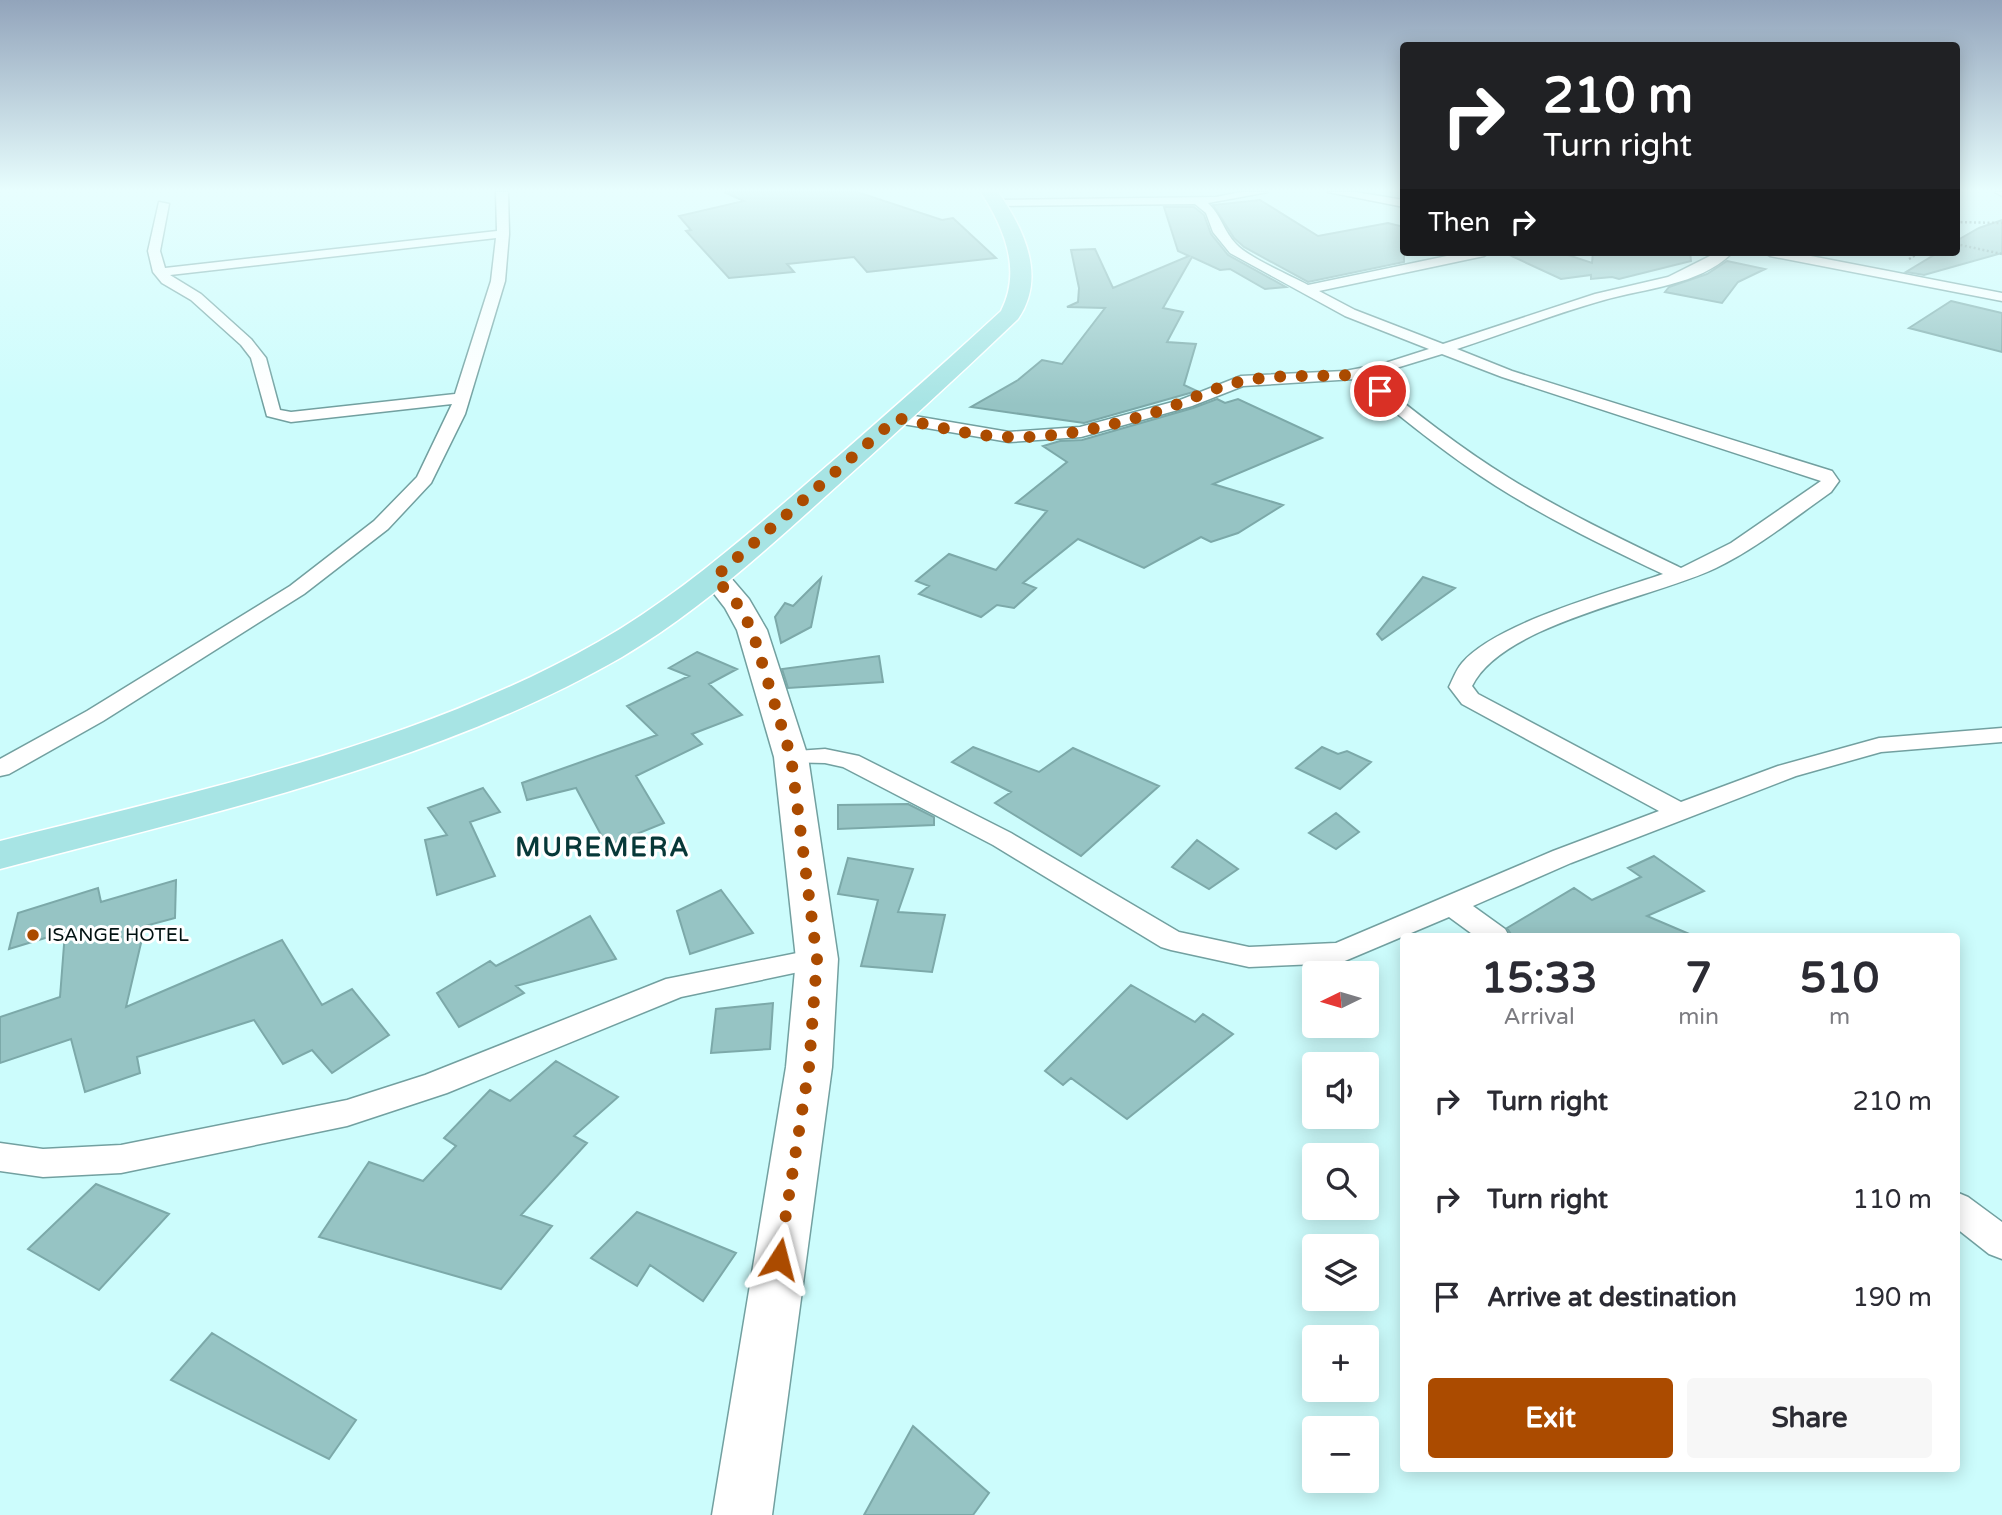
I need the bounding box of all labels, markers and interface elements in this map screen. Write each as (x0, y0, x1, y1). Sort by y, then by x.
text: 210 m (1543, 67, 1693, 126)
icon: right (1428, 70, 1519, 161)
text: Turn right (1543, 127, 1692, 165)
icon: right (1504, 203, 1542, 241)
text: Then (1428, 207, 1490, 238)
pin (1350, 361, 1410, 421)
icon: arrive (1361, 372, 1399, 410)
district label: MUREMERA (515, 832, 691, 863)
place label: ISANGE HOTEL (47, 924, 189, 946)
marker: ISANGE HOTEL (25, 927, 41, 943)
text: 15:33 (1481, 953, 1597, 1004)
text: 7 (1685, 953, 1712, 1004)
text: 510 (1800, 953, 1879, 1004)
north arrow (1302, 961, 1379, 1038)
map controls (1302, 961, 1379, 1493)
text: Arrival (1504, 1003, 1575, 1031)
text: min (1678, 1003, 1719, 1031)
text: m (1829, 1003, 1850, 1031)
button: sound (1302, 1052, 1379, 1129)
icon: right (1428, 1082, 1466, 1120)
text: Turn right (1487, 1086, 1608, 1117)
text: 210 m (1852, 1086, 1932, 1117)
button: search (1302, 1143, 1379, 1220)
icon: right (1428, 1180, 1466, 1218)
text: Turn right (1487, 1184, 1608, 1215)
text: 110 m (1852, 1184, 1932, 1215)
position arrow (742, 1222, 816, 1296)
button: layers (1302, 1234, 1379, 1311)
icon: arrive (1428, 1278, 1466, 1316)
text: Arrive at destination (1487, 1282, 1737, 1313)
text: 190 m (1852, 1282, 1932, 1313)
button: + (1302, 1325, 1379, 1402)
button: Exit (1428, 1378, 1673, 1458)
button: Share (1687, 1378, 1932, 1458)
button: − (1302, 1416, 1379, 1493)

